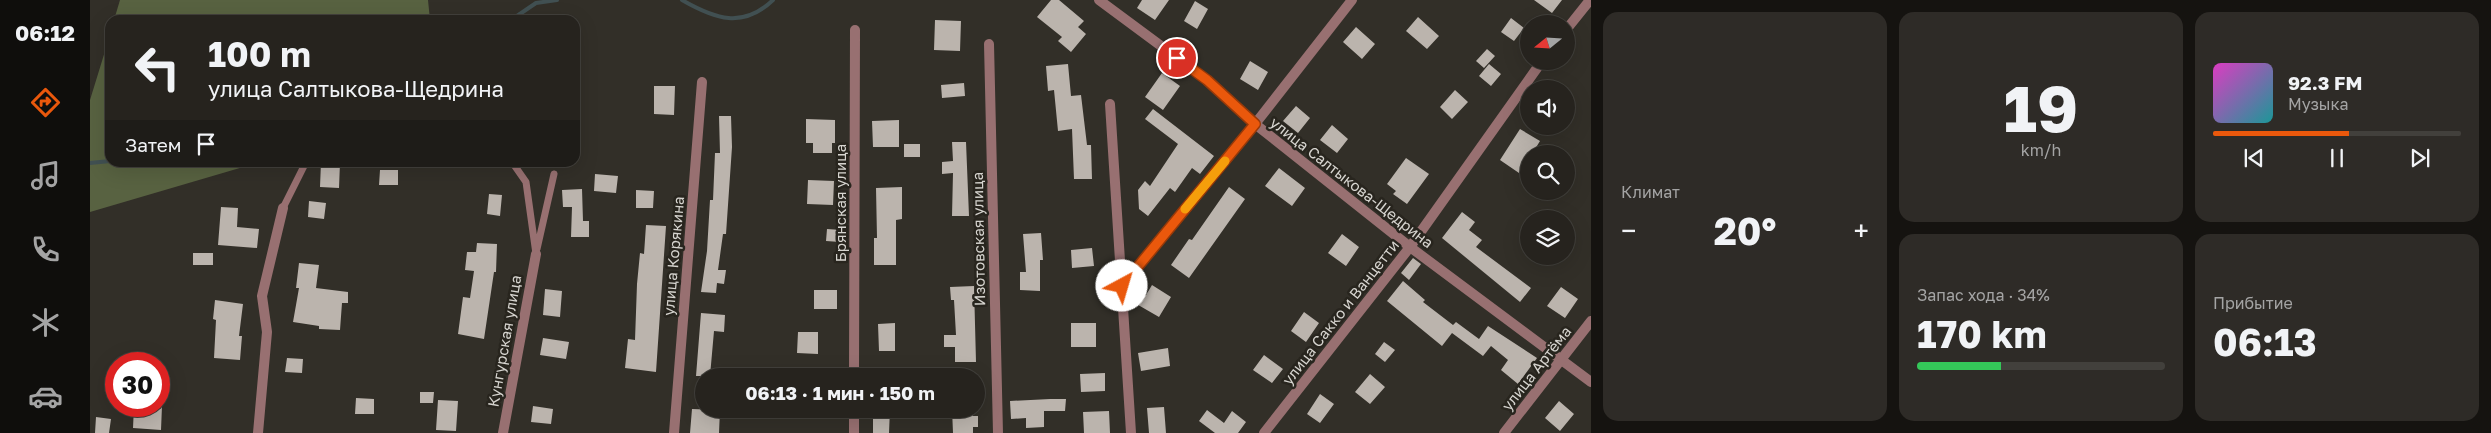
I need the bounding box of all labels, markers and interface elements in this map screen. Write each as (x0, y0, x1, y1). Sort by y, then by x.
north arrow (1520, 15, 1575, 70)
map controls (1520, 15, 1575, 265)
text: 06:12 (15, 19, 75, 46)
text: 100 m (208, 33, 311, 75)
icon: left (125, 35, 190, 100)
pin (1156, 37, 1198, 79)
icon: arrive (1163, 44, 1191, 72)
text: 19 (2004, 68, 2078, 146)
text: 92.3 FM (2288, 71, 2362, 94)
text: улица Салтыкова-Щедрина (208, 75, 504, 102)
button: sound (1520, 80, 1575, 135)
icon: directions (28, 85, 63, 120)
text: Музыка (2288, 94, 2349, 114)
street label: улица Салтыкова-Щедрина (1267, 113, 1437, 251)
icon: arrive (192, 130, 220, 158)
text: Затем (125, 133, 182, 156)
text: km/h (2021, 140, 2061, 160)
street label: Брянская улица (831, 144, 849, 262)
icon: previous (2240, 144, 2268, 172)
icon: pause (2323, 144, 2351, 172)
icon: next (2406, 144, 2434, 172)
button: search (1520, 145, 1575, 200)
icon: music (28, 158, 63, 193)
street label: Изотовская улица (968, 172, 988, 306)
text: Климат (1621, 182, 1680, 202)
street label: улица Корякина (659, 195, 687, 317)
text: 20° (1714, 208, 1776, 253)
button: layers (1520, 210, 1575, 265)
text: − (1621, 214, 1636, 247)
text: + (1854, 214, 1869, 247)
icon: phone (28, 232, 63, 267)
street label: улица Сакко и Ванцетти (1278, 236, 1402, 388)
position arrow (1095, 259, 1147, 311)
street label: Кунгурская улица (484, 274, 524, 408)
text: Запас хода · 34% (1917, 285, 2050, 305)
text: Прибытие (2213, 293, 2293, 313)
icon: climate (28, 305, 63, 340)
text: 170 km (1917, 311, 2047, 356)
text: 06:13 (2213, 319, 2317, 364)
street label: улица Артёма (1498, 322, 1574, 414)
speed limit sign: 30 (105, 352, 170, 417)
icon: car (28, 379, 63, 414)
text: 06:13 · 1 мин · 150 m (745, 381, 935, 404)

